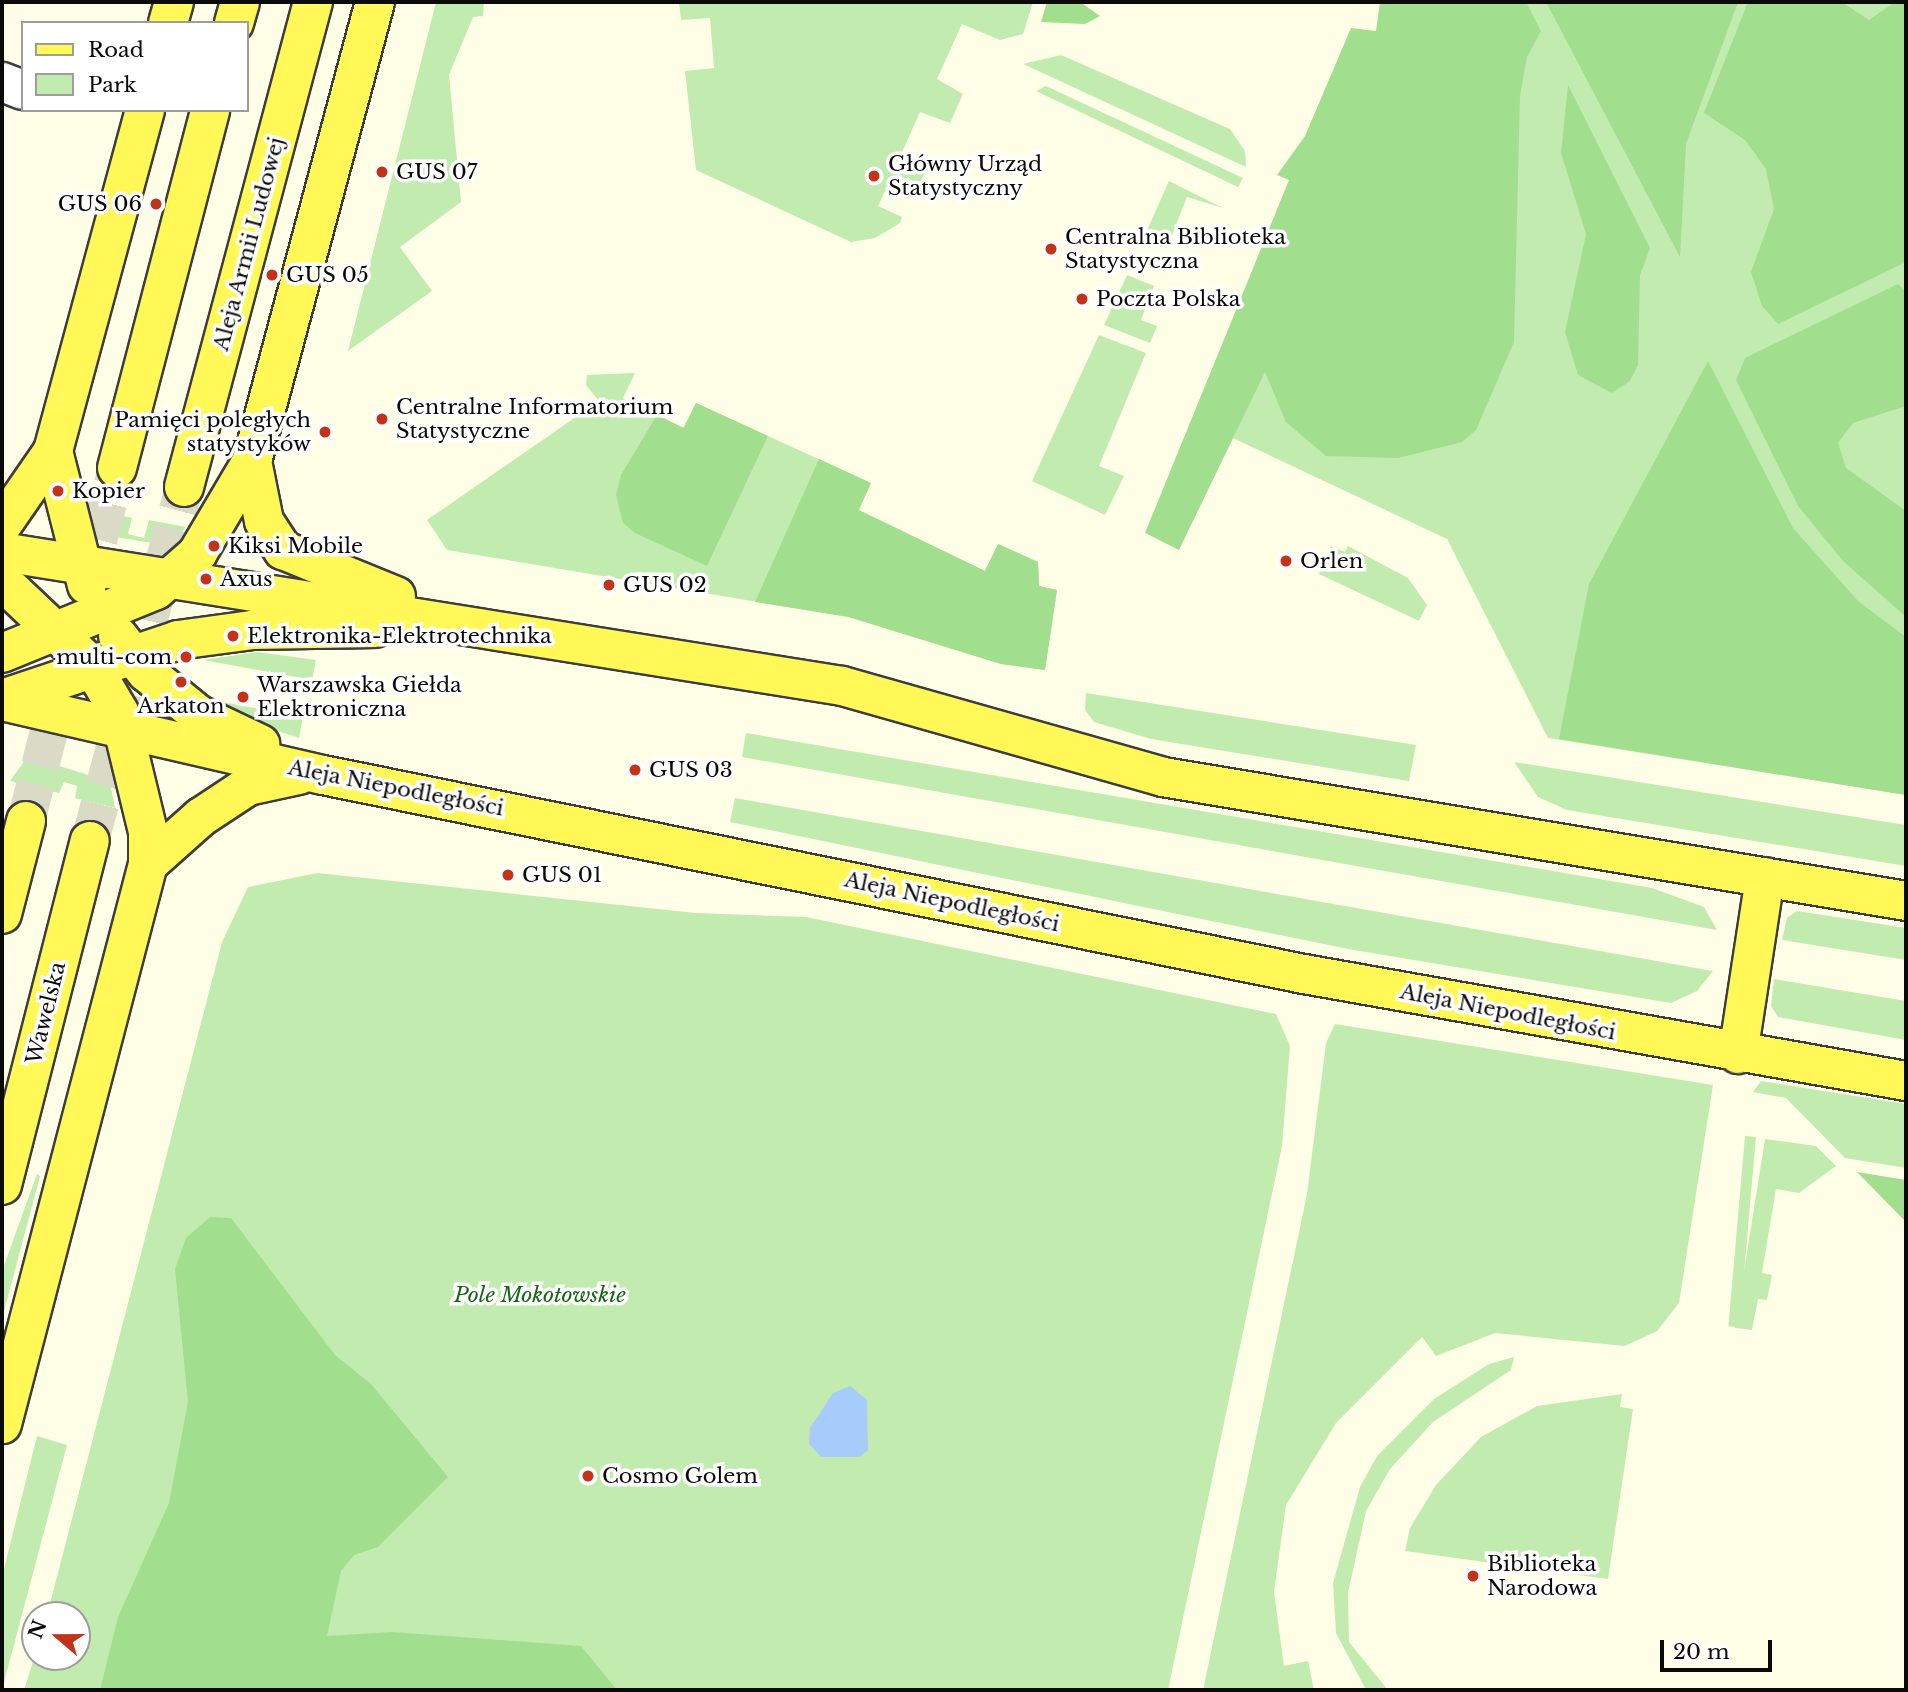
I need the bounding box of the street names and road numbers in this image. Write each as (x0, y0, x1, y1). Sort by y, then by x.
street label: Aleja Armii Ludowej (208, 134, 290, 354)
street label: Aleja Niepodległości (286, 755, 506, 821)
street label: Aleja Niepodległości (842, 867, 1062, 937)
street label: Wawelska (21, 959, 71, 1067)
street label: Aleja Niepodległości (1398, 979, 1618, 1045)

